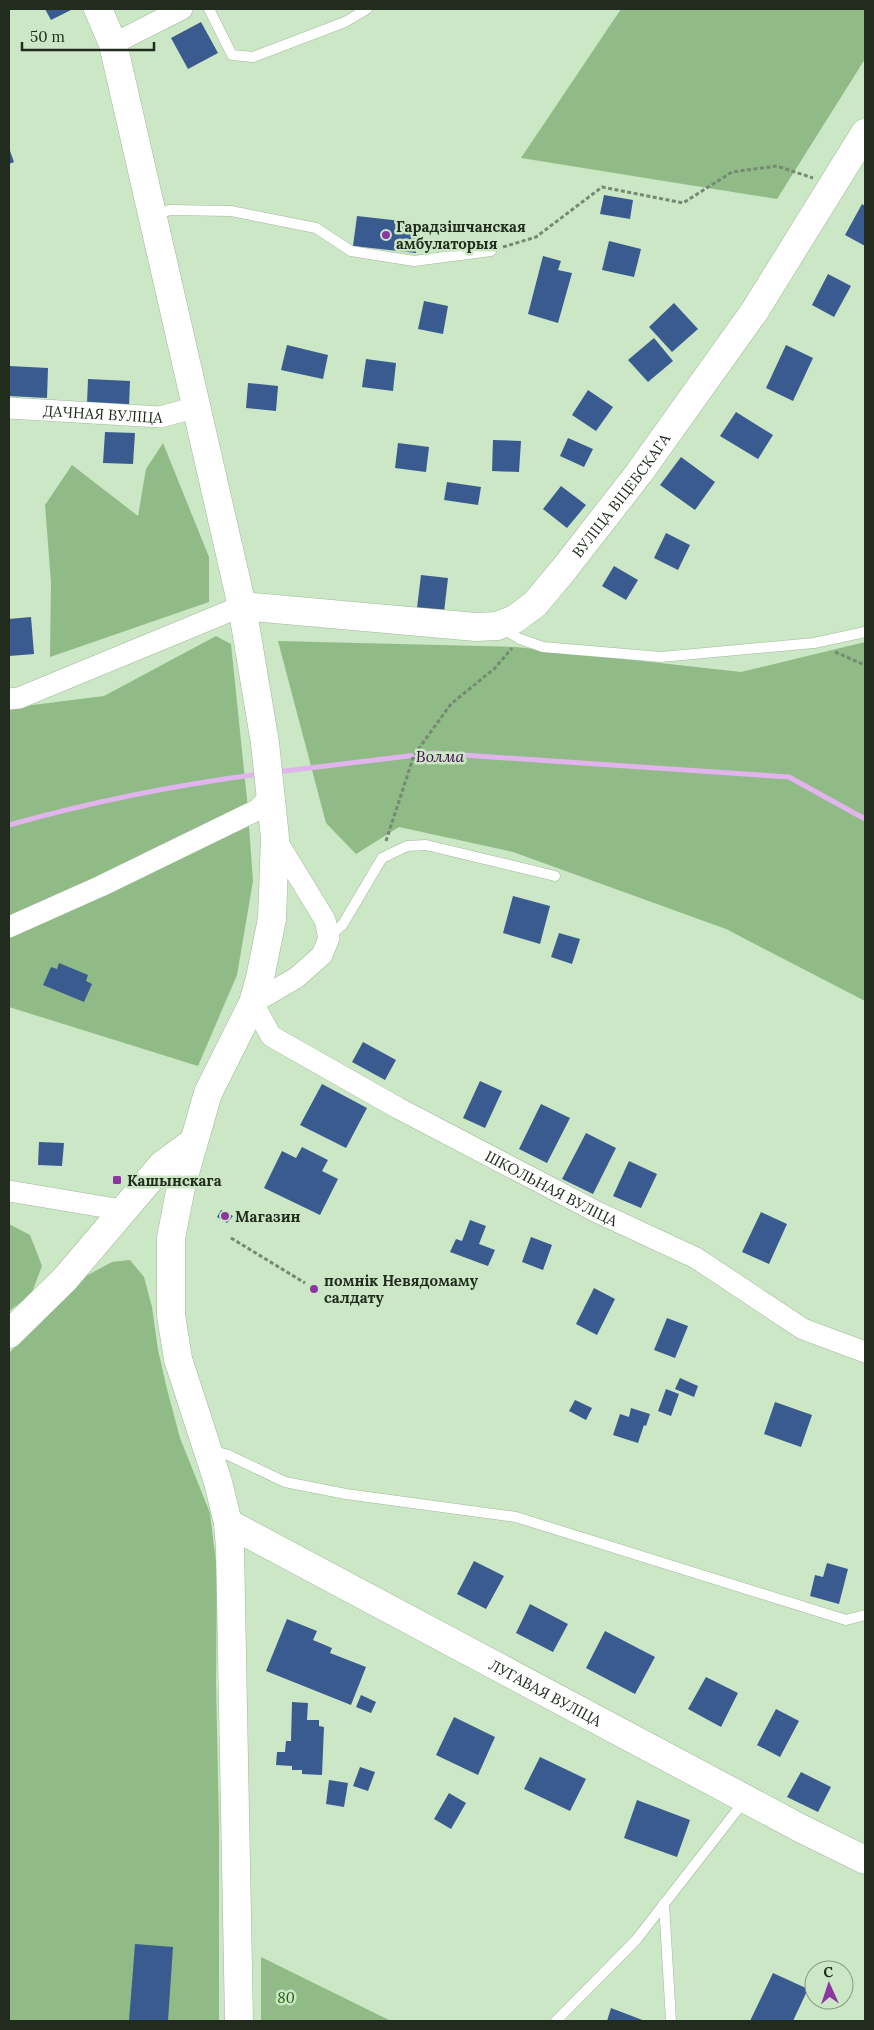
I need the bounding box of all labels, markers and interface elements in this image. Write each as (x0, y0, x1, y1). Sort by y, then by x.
scale bar (22, 20, 155, 52)
text: 50 m (30, 27, 65, 46)
place label: Гарадзішчанская амбулаторыя (396, 217, 526, 253)
marker: Гарадзішчанская амбулаторыя (380, 229, 392, 241)
street label: ДАЧНАЯ ВУЛІЦА (42, 401, 164, 427)
street label: ВУЛІЦА ВІЦЕБСКАГА (568, 429, 674, 561)
water label: Волма (416, 746, 464, 766)
street label: ШКОЛЬНАЯ ВУЛІЦА (482, 1146, 621, 1230)
place label: Кашынскага (127, 1171, 222, 1190)
marker: Кашынскага (111, 1174, 123, 1186)
place label: Магазин (235, 1207, 301, 1226)
marker: Магазин (219, 1210, 231, 1222)
place label: помнік Невядомаму салдату (324, 1271, 479, 1307)
marker: помнік Невядомаму салдату (308, 1283, 320, 1295)
street label: ЛУГАВАЯ ВУЛІЦА (486, 1655, 606, 1730)
north arrow (804, 1960, 854, 2010)
text: С (823, 1963, 834, 1981)
park label: 80 (277, 1988, 295, 2007)

